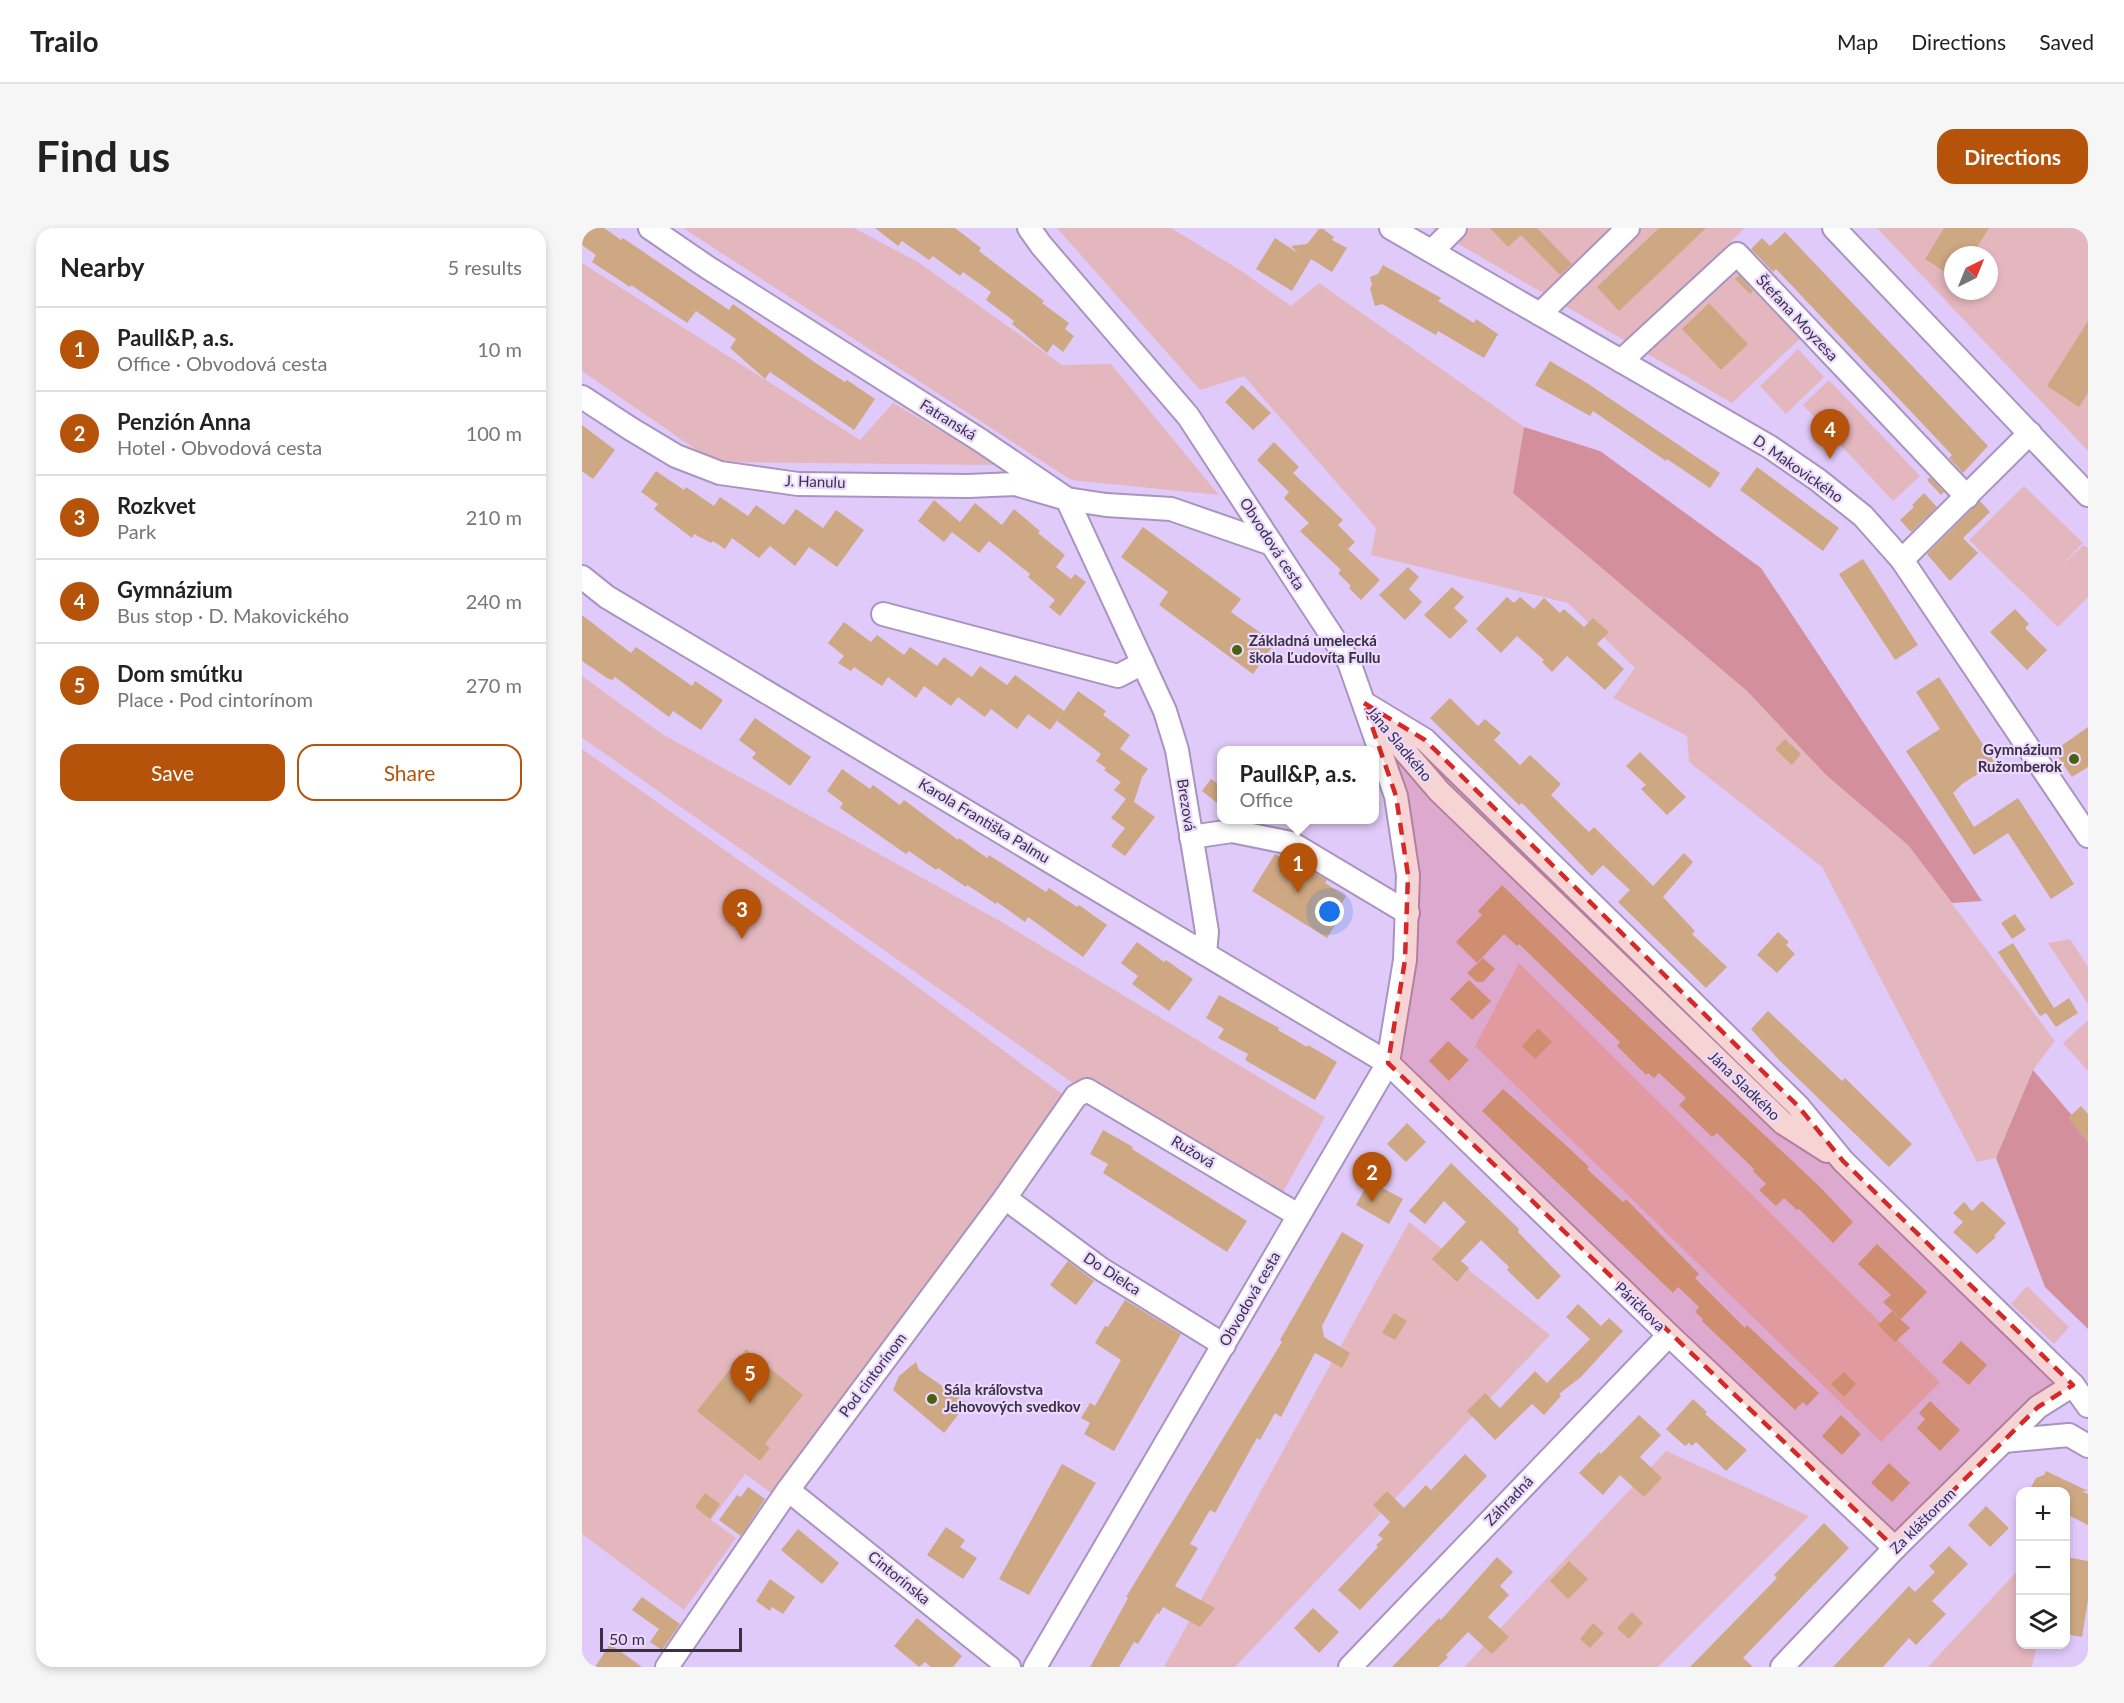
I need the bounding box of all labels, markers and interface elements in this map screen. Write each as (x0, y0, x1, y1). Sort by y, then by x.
text: Trailo (30, 24, 99, 58)
text: Map (1837, 29, 1878, 54)
text: Directions (1911, 29, 2006, 54)
text: Saved (2039, 29, 2094, 54)
button: Directions (1937, 129, 2088, 184)
text: Find us (36, 131, 170, 181)
north arrow (1944, 246, 1998, 300)
text: Nearby (60, 251, 145, 283)
text: 5 results (447, 255, 522, 279)
street label: Štefana Moyzesa (1753, 270, 1842, 364)
text: Paull&P, a.s. (117, 324, 234, 351)
text: 1 (74, 337, 85, 361)
text: 10 m (477, 337, 522, 361)
text: Office · Obvodová cesta (117, 351, 327, 375)
street label: Fatranská (917, 395, 980, 443)
text: Penzión Anna (117, 408, 251, 435)
pin: 4 (1810, 410, 1850, 459)
text: 2 (74, 421, 85, 445)
text: 100 m (466, 421, 522, 445)
street label: D. Makovického (1750, 431, 1847, 506)
text: Hotel · Obvodová cesta (117, 435, 322, 459)
street label: J. Hanulu (784, 471, 846, 491)
text: Rozkvet (117, 492, 196, 519)
street label: Obvodová cesta (1236, 494, 1309, 593)
text: 3 (74, 505, 85, 529)
text: 210 m (466, 505, 522, 529)
text: Park (117, 519, 156, 543)
text: Gymnázium (117, 576, 233, 603)
text: 4 (74, 589, 85, 613)
text: 240 m (466, 589, 522, 613)
text: Bus stop · D. Makovického (117, 603, 349, 627)
place label: Základná umelecká škola Ľudovíta Fullu (1249, 631, 1381, 666)
marker: Základná umelecká škola Ľudovíta Fullu (1230, 643, 1244, 657)
text: Dom smútku (117, 660, 243, 687)
text: 5 (74, 673, 85, 697)
text: 270 m (466, 673, 522, 697)
text: Place · Pod cintorínom (117, 687, 313, 711)
street label: Jána Sladkého (1363, 702, 1436, 785)
place label: Gymnázium Ružomberok (1978, 740, 2063, 775)
button: Save (60, 744, 285, 801)
button: Share (297, 744, 522, 801)
popup (1217, 746, 1379, 824)
marker: Gymnázium Ružomberok (2067, 752, 2081, 766)
text: Paull&P, a.s. (1239, 760, 1357, 787)
street label: Karola Františka Palmu (916, 774, 1053, 866)
street label: Brezová (1174, 777, 1200, 832)
text: Office (1239, 787, 1293, 811)
pin: 1 (1278, 844, 1318, 893)
pin: 3 (722, 890, 762, 939)
your location (1315, 897, 1344, 926)
street label: Jána Sladkého (1705, 1047, 1784, 1124)
street label: Ružová (1169, 1131, 1218, 1171)
pin: 2 (1352, 1152, 1392, 1202)
street label: Do Dielca (1081, 1248, 1145, 1298)
street label: Obvodová cesta (1215, 1248, 1283, 1349)
street label: Páričkova (1612, 1278, 1670, 1335)
street label: Pod cintorínom (835, 1329, 910, 1420)
pin: 5 (730, 1354, 770, 1403)
place label: Sála kráľovstva Jehovových svedkov (944, 1380, 1081, 1415)
marker: Sála kráľovstva Jehovových svedkov (925, 1392, 939, 1406)
street label: Záhradná (1480, 1472, 1536, 1529)
street label: Za kláštorom (1886, 1484, 1959, 1557)
map controls (2016, 1487, 2070, 1649)
button: + (2016, 1487, 2070, 1541)
button: − (2016, 1541, 2070, 1595)
street label: Cintorínska (865, 1547, 934, 1608)
button: layers (2016, 1595, 2070, 1649)
scale bar (600, 1625, 742, 1652)
text: 50 m (609, 1629, 645, 1648)

